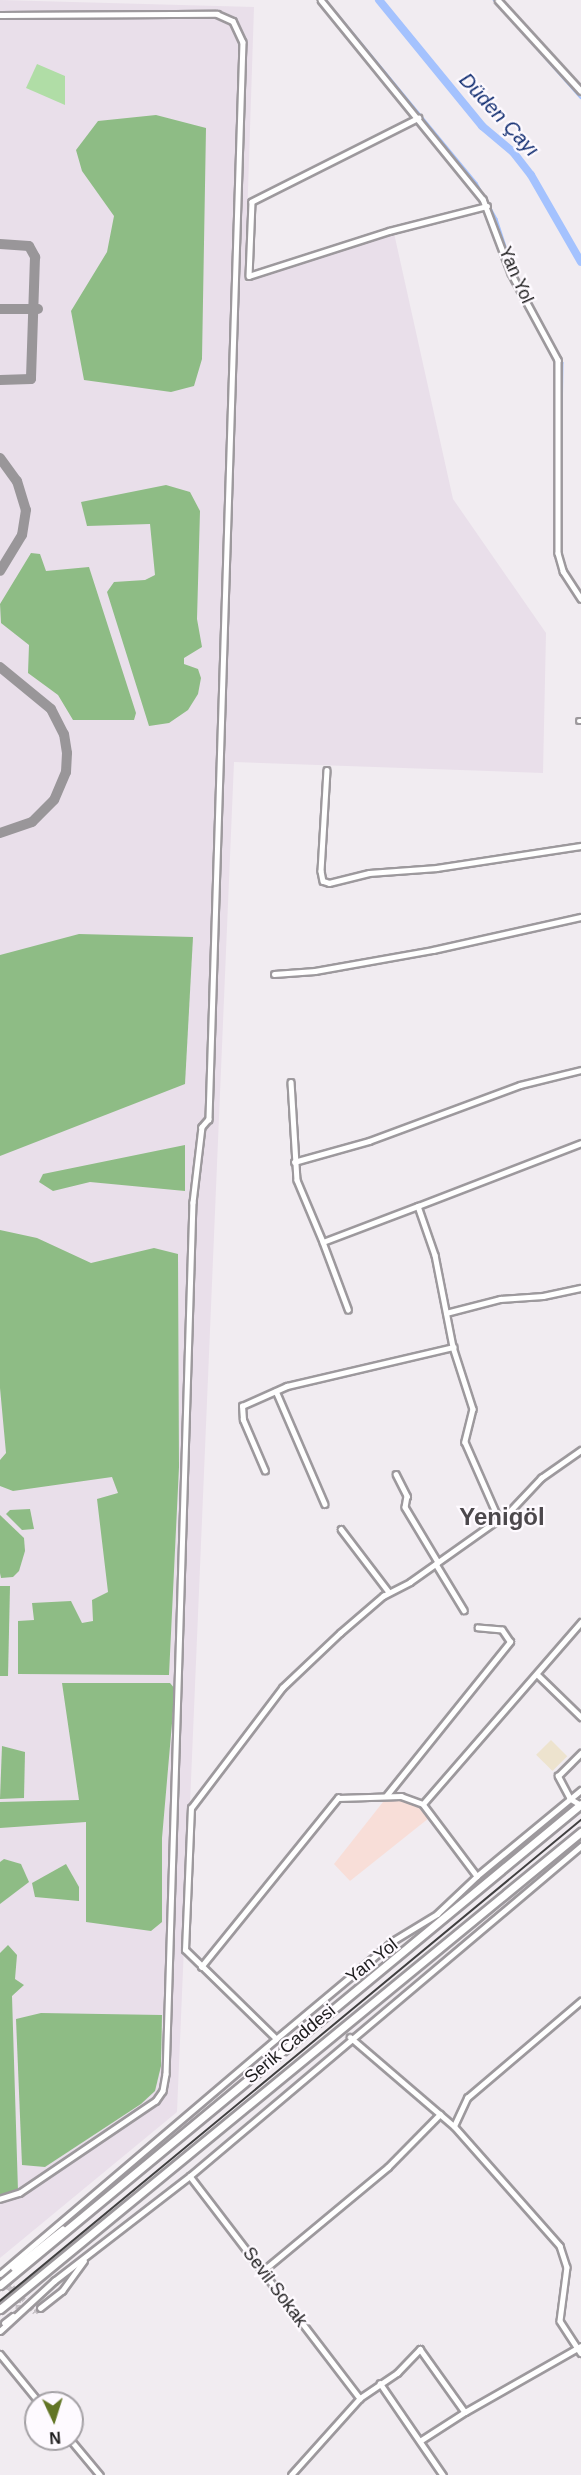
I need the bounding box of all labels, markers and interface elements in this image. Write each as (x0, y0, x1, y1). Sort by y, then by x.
water label: Düden Çayı (454, 68, 544, 162)
street label: Yan Yol (494, 243, 538, 307)
district label: Yenigöl (459, 1503, 545, 1531)
street label: Yan Yol (342, 1934, 402, 1988)
street label: Serik Caddesi (240, 2000, 340, 2088)
street label: Sevil Sokak (238, 2243, 312, 2331)
north arrow (24, 2391, 84, 2451)
text: N (49, 2429, 62, 2446)

